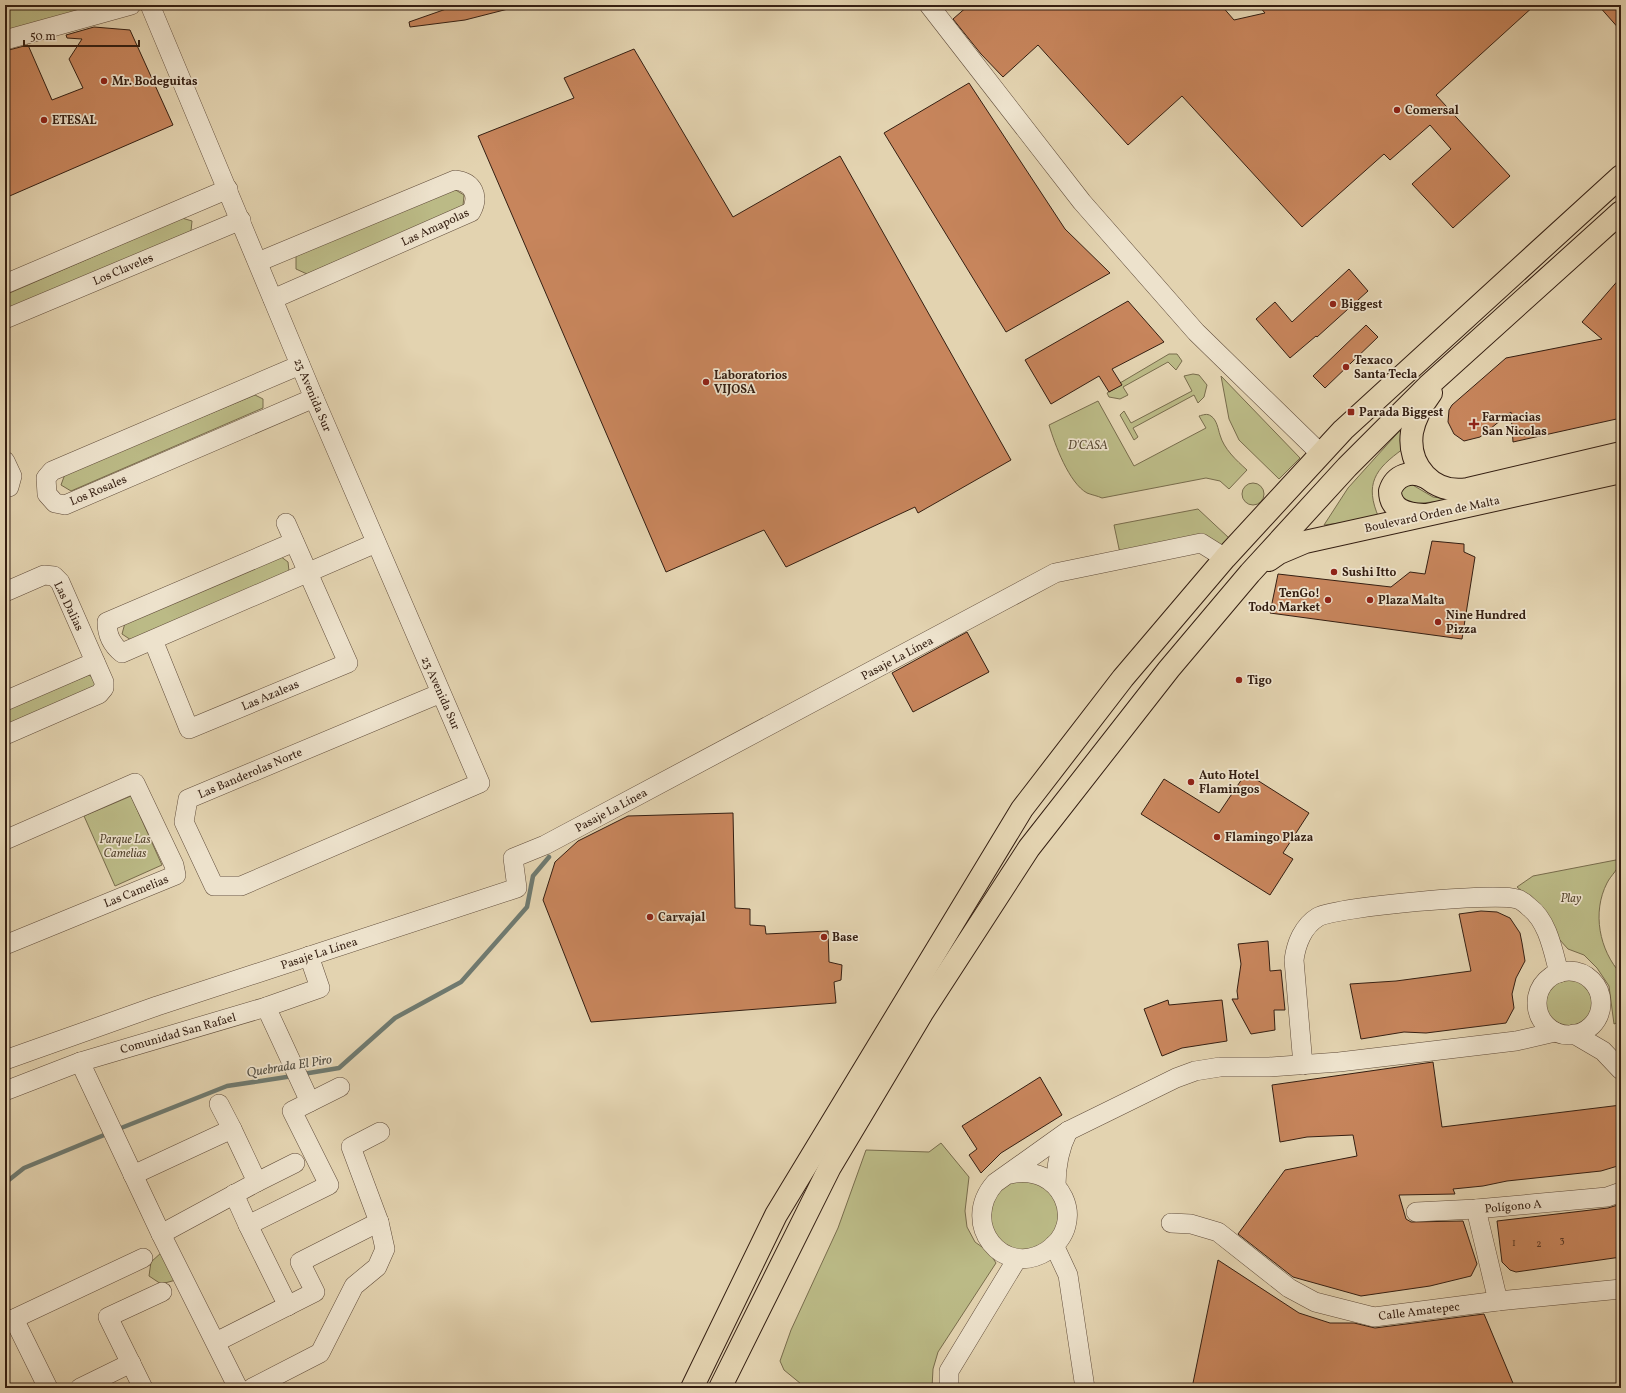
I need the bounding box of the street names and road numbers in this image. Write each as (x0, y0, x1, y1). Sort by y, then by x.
street label: Las Amapolas (399, 205, 472, 251)
street label: Los Claveles (91, 250, 156, 290)
street label: 23 Avenida Sur (289, 356, 335, 435)
street label: Los Rosales (67, 472, 129, 510)
street label: Boulevard Orden de Malta (1363, 493, 1501, 537)
street label: Las Dalias (49, 579, 87, 634)
street label: Pasaje La Línea (858, 633, 936, 685)
street label: 23 Avenida Sur (417, 654, 463, 733)
street label: Las Azaleas (239, 677, 302, 715)
street label: Las Banderolas Norte (196, 745, 305, 803)
street label: Pasaje La Línea (572, 785, 650, 837)
street label: Las Camelias (102, 872, 171, 912)
street label: Pasaje La Línea (279, 934, 360, 974)
street label: Comunidad San Rafael (118, 1010, 239, 1058)
street label: Polígono A (1484, 1196, 1543, 1217)
street label: Calle Amatepec (1378, 1299, 1461, 1325)

